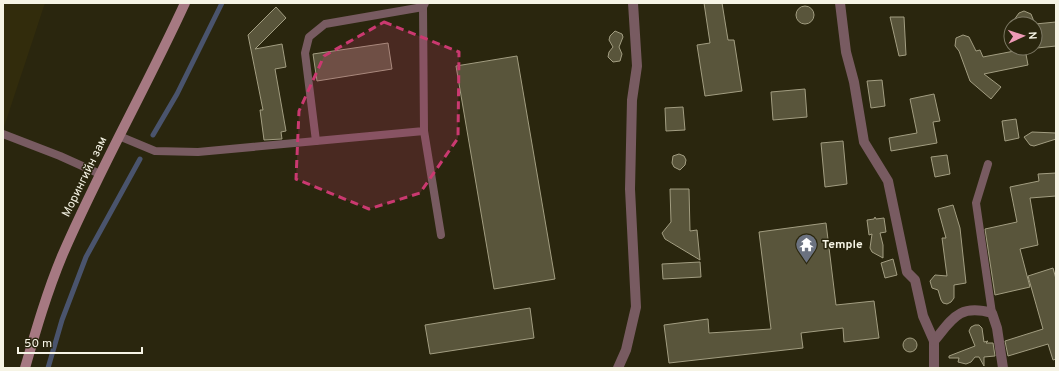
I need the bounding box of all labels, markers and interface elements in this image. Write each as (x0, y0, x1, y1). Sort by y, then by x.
north arrow (1003, 16, 1043, 56)
text: N (1025, 31, 1039, 40)
street label: Морингийн зам (59, 134, 111, 220)
temple icon: Temple (793, 232, 819, 265)
place label: Temple (822, 237, 863, 253)
scale bar (18, 329, 142, 355)
text: 50 m (24, 336, 52, 352)

